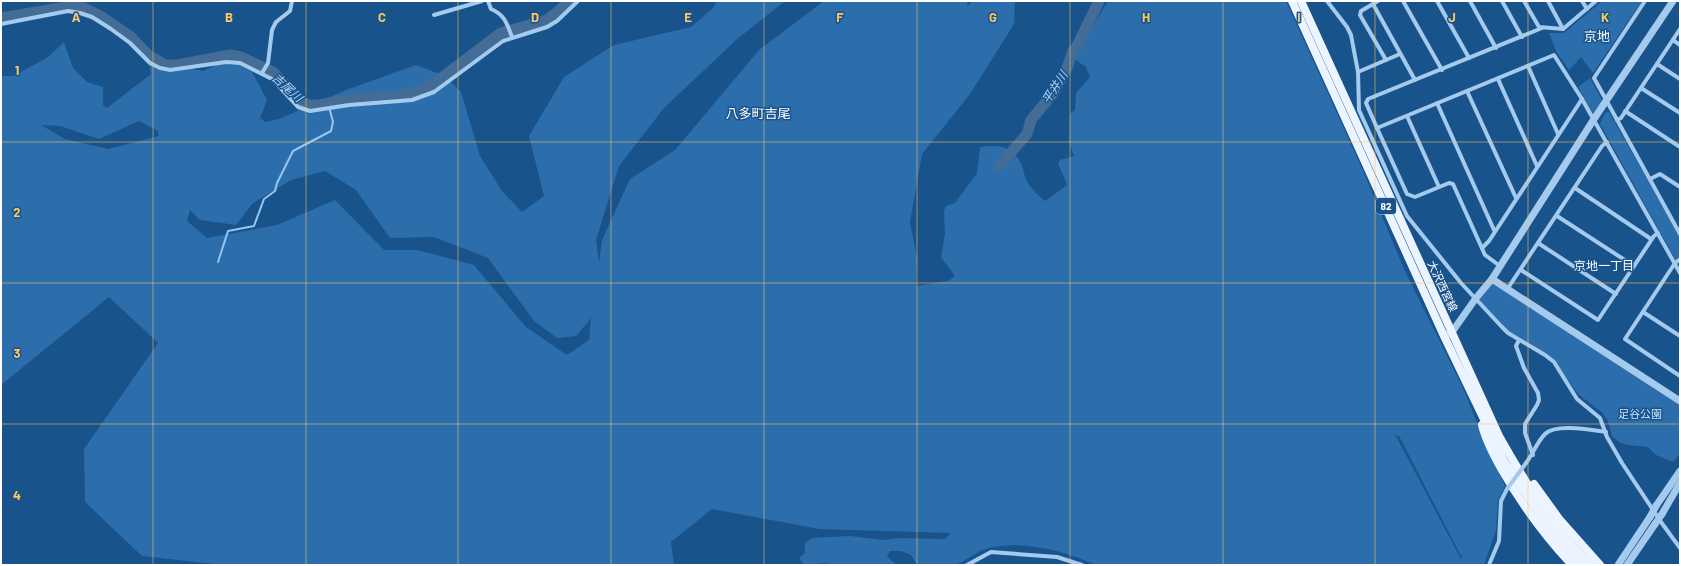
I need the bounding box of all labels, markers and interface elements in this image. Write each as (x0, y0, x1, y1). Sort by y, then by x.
text: A (72, 9, 81, 25)
text: B (225, 9, 233, 25)
text: C (378, 9, 386, 25)
text: D (531, 9, 539, 25)
text: E (684, 9, 692, 25)
text: F (836, 9, 844, 25)
text: G (989, 9, 997, 25)
text: H (1142, 9, 1150, 25)
text: I (1297, 9, 1301, 25)
text: J (1448, 9, 1456, 25)
text: K (1601, 9, 1609, 25)
district label: 京地 (1584, 28, 1610, 44)
text: 1 (15, 62, 19, 78)
water label: 平井川 (1038, 66, 1071, 106)
water label: 吉尾川 (270, 70, 308, 106)
district label: 八多町吉尾 (725, 105, 791, 121)
road number: 82 (1376, 198, 1396, 214)
text: 2 (13, 204, 21, 220)
street label: 大沢西宮線 (1425, 258, 1461, 314)
district label: 京地一丁目 (1574, 258, 1634, 272)
text: 3 (13, 345, 21, 361)
park label: 足谷公園 (1618, 407, 1662, 420)
text: 4 (13, 487, 21, 503)

